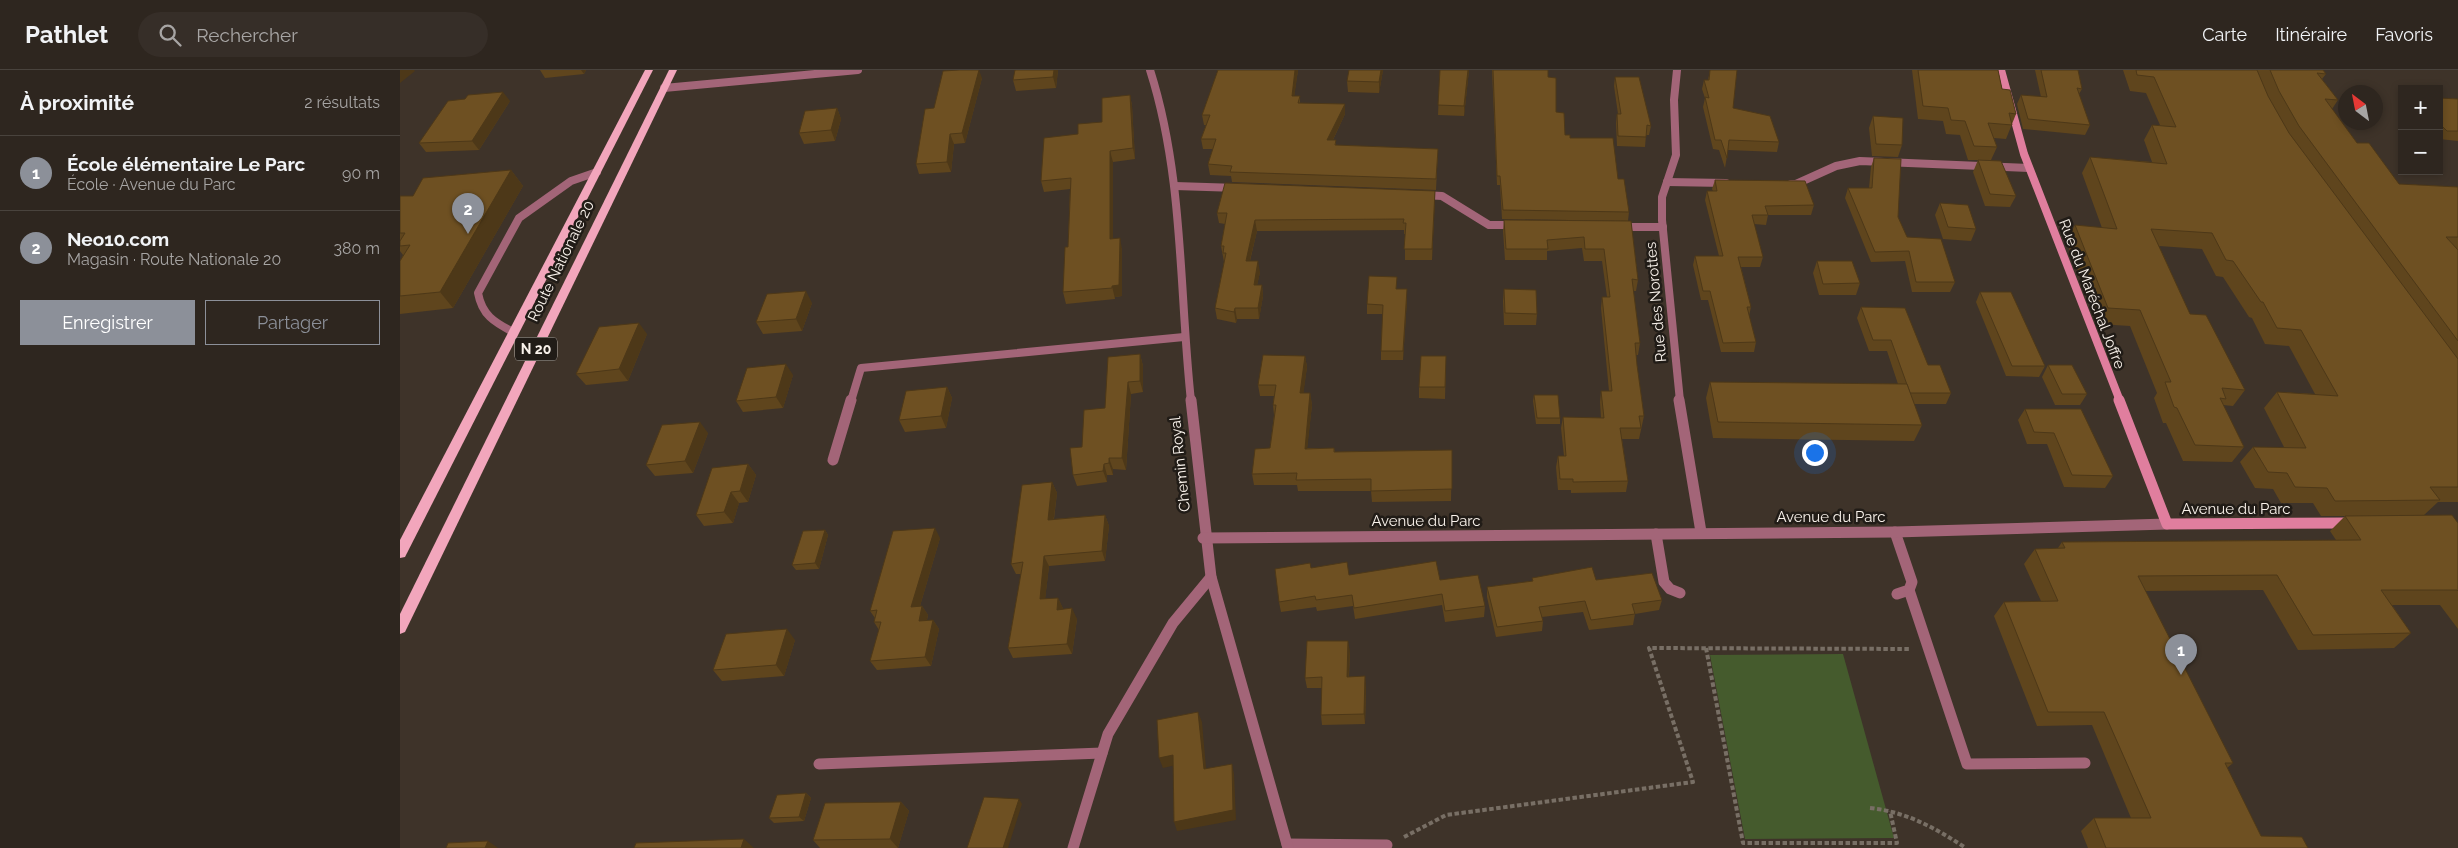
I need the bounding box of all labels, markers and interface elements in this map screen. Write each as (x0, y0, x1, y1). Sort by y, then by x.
search box (138, 12, 488, 57)
text: Pathlet (25, 20, 108, 49)
icon: search (156, 21, 184, 49)
text: Rechercher (196, 24, 298, 46)
text: Carte (2202, 24, 2247, 45)
text: Itinéraire (2275, 24, 2347, 45)
text: Favoris (2375, 24, 2433, 45)
north arrow (2338, 85, 2383, 130)
map controls (2398, 85, 2443, 175)
button: + (2398, 85, 2443, 130)
text: À proximité (20, 90, 134, 115)
text: 2 résultats (304, 93, 380, 112)
button: − (2398, 130, 2443, 175)
text: École élémentaire Le Parc (67, 153, 305, 175)
text: 1 (32, 164, 40, 183)
text: 90 m (342, 164, 380, 183)
text: École · Avenue du Parc (67, 175, 236, 194)
pin: 2 (452, 193, 484, 234)
street label: Route Nationale 20 (524, 198, 598, 324)
street label: Rue du Maréchal Joffre (2055, 217, 2129, 372)
text: Neo10.com (67, 228, 169, 250)
text: 2 (31, 239, 41, 258)
text: 380 m (333, 239, 380, 258)
street label: Rue des Norottes (1642, 241, 1670, 363)
text: Magasin · Route Nationale 20 (67, 250, 281, 269)
button: Enregistrer (20, 300, 195, 345)
button: Partager (205, 300, 380, 345)
road number: N 20 (515, 338, 557, 360)
street label: Chemin Royal (1166, 414, 1194, 513)
your location (1802, 440, 1828, 466)
street label: Avenue du Parc (2181, 500, 2291, 518)
street label: Avenue du Parc (1776, 508, 1886, 526)
street label: Avenue du Parc (1371, 512, 1481, 530)
pin: 1 (2165, 634, 2197, 675)

